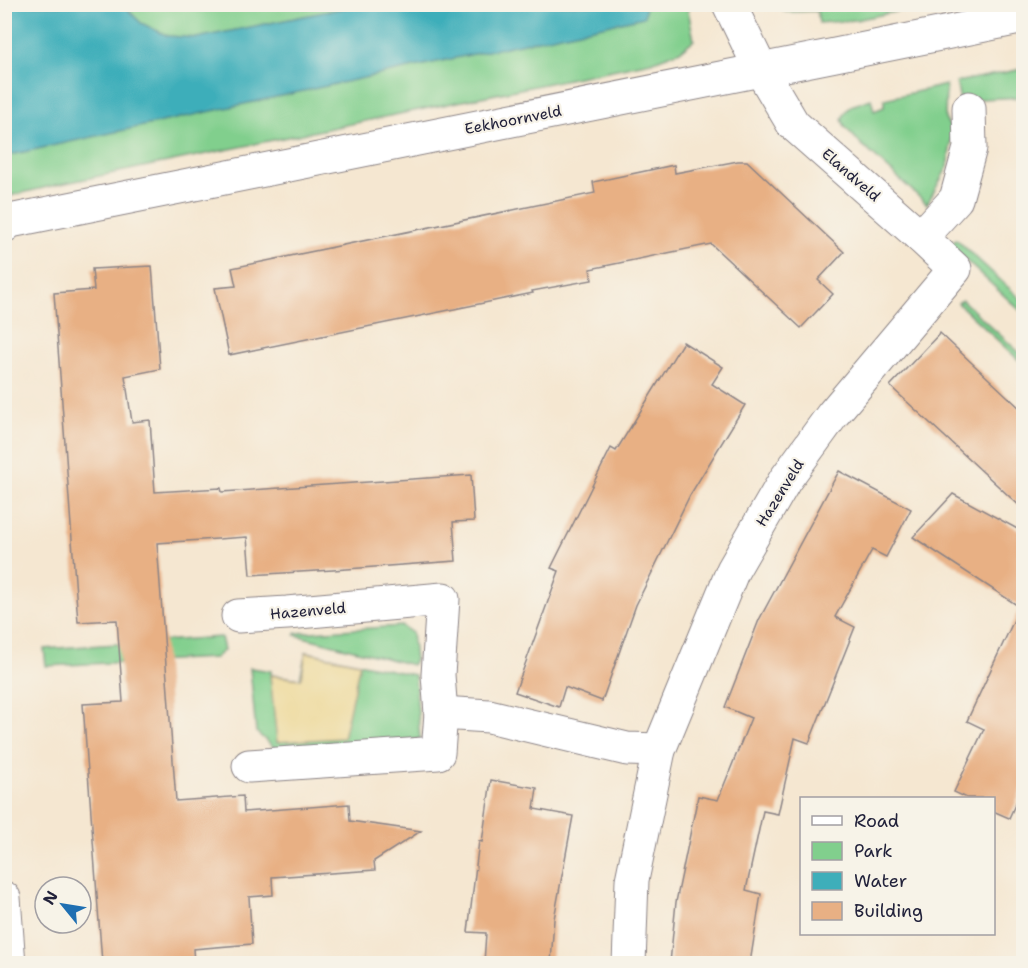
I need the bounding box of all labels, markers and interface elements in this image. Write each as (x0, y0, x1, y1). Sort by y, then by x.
street label: Eekhoornveld (463, 101, 564, 139)
street label: Elandveld (817, 144, 885, 206)
street label: Hazenveld (751, 455, 809, 531)
street label: Hazenveld (269, 598, 347, 624)
legend (800, 797, 995, 935)
text: Road (854, 809, 899, 833)
text: Park (854, 839, 893, 863)
text: Water (854, 869, 907, 893)
north arrow (33, 875, 93, 935)
text: N (38, 887, 63, 908)
text: Building (854, 899, 923, 923)

